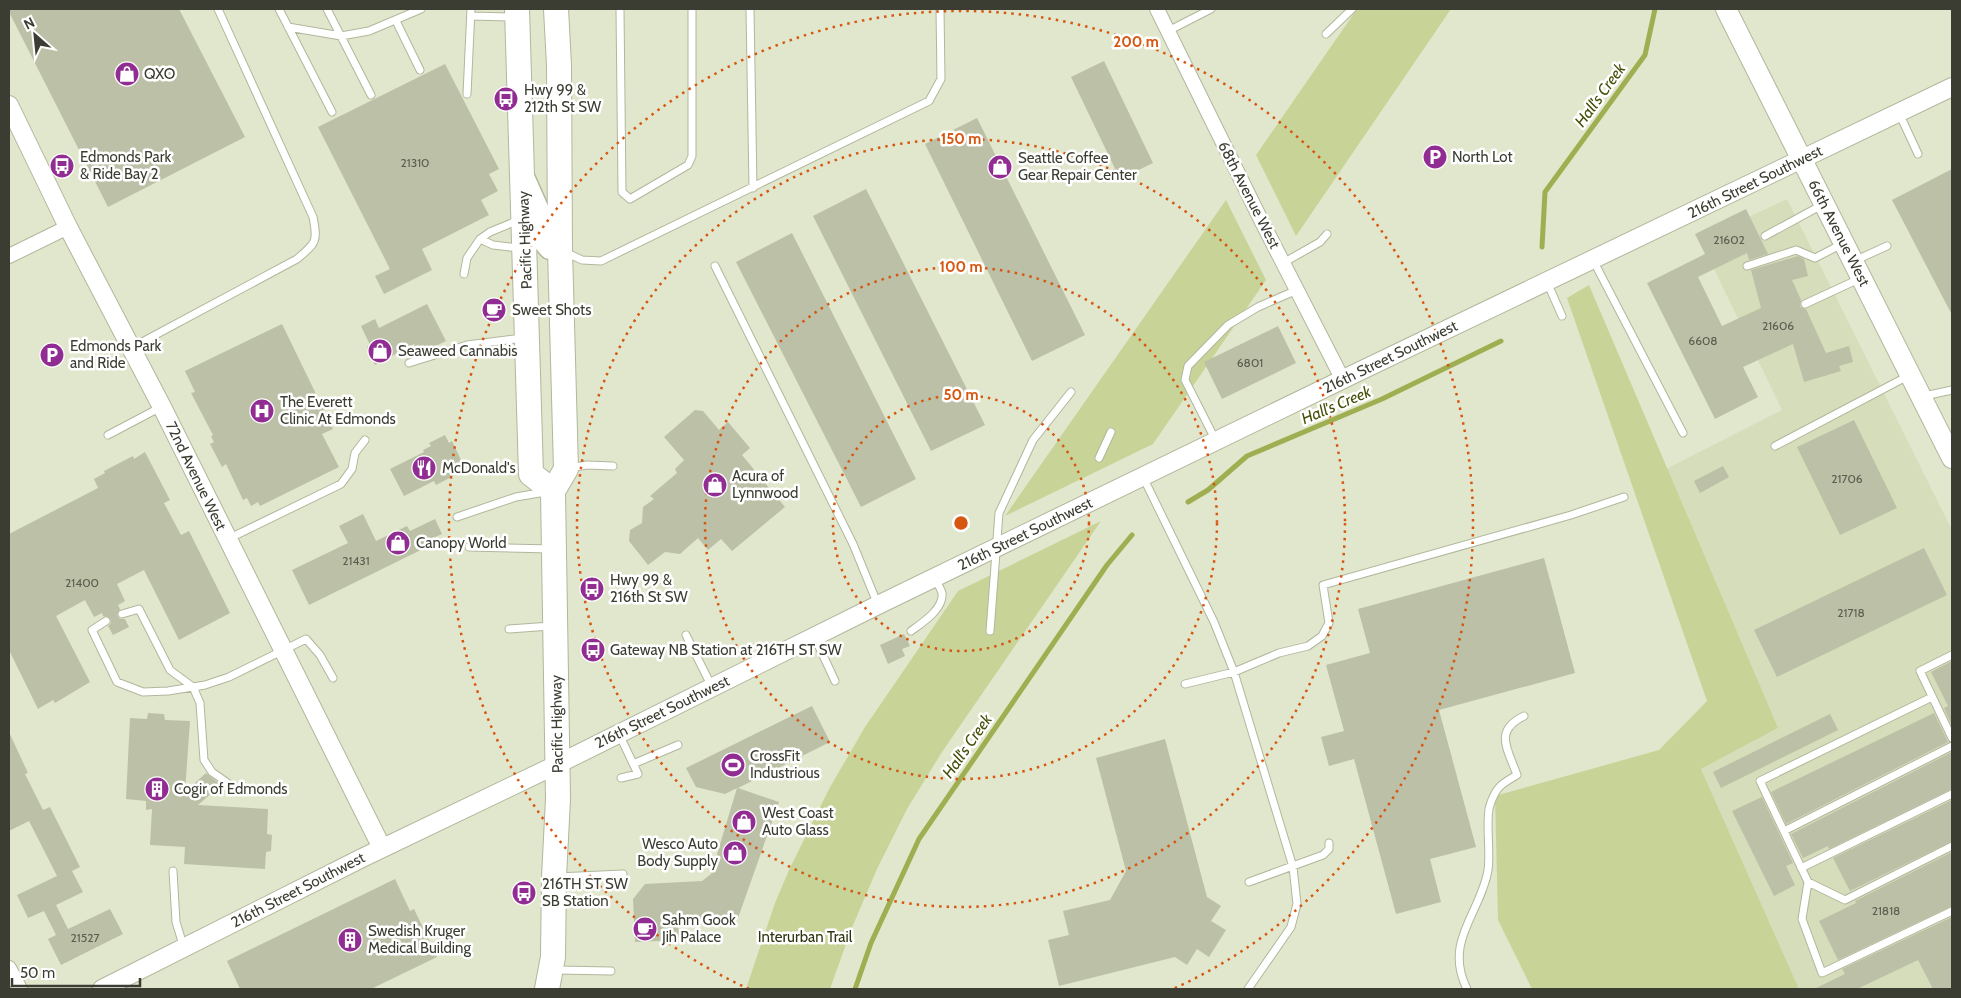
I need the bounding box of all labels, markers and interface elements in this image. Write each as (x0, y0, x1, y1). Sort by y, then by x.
north arrow (10, 10, 60, 60)
text: N (21, 13, 38, 34)
text: 200 m (1113, 33, 1159, 51)
water label: Hall's Creek (1571, 59, 1630, 130)
shop icon: QXO (114, 61, 140, 87)
place label: QXO (144, 65, 175, 83)
place label: Hwy 99 & 212th St SW (524, 81, 602, 116)
bus stop icon: Hwy 99 & 212th St SW (493, 86, 519, 112)
text: 150 m (941, 130, 981, 148)
street label: 68th Avenue West (1214, 138, 1284, 252)
street label: 216th Street Southwest (1685, 142, 1825, 222)
parking icon: North Lot (1422, 144, 1448, 170)
place label: Edmonds Park & Ride Bay 2 (80, 148, 171, 183)
place label: North Lot (1452, 148, 1512, 166)
place label: Seattle Coffee Gear Repair Center (1018, 149, 1137, 184)
bus stop icon: Edmonds Park & Ride Bay 2 (49, 153, 75, 179)
shop icon: Seattle Coffee Gear Repair Center (987, 154, 1013, 180)
house number: 21310 (401, 155, 429, 170)
street label: 66th Avenue West (1804, 177, 1874, 289)
street label: Pacific Highway (514, 190, 536, 289)
house number: 21602 (1713, 232, 1745, 247)
text: 100 m (939, 258, 983, 276)
cafe icon: Sweet Shots (481, 297, 507, 323)
place label: Sweet Shots (512, 301, 591, 319)
street label: 216th Street Southwest (1320, 317, 1460, 397)
house number: 21606 (1762, 318, 1794, 333)
house number: 6608 (1688, 333, 1718, 348)
place label: Edmonds Park and Ride (70, 337, 161, 372)
shop icon: Seaweed Cannabis (367, 338, 393, 364)
parking icon: Edmonds Park and Ride (39, 342, 65, 368)
place label: Seaweed Cannabis (398, 342, 517, 360)
house number: 6801 (1237, 355, 1263, 370)
water label: Hall's Creek (1298, 381, 1375, 428)
text: 50 m (943, 386, 979, 404)
place label: The Everett Clinic At Edmonds (280, 393, 396, 428)
hospital icon: The Everett Clinic At Edmonds (249, 398, 275, 424)
street label: 72nd Avenue West (162, 419, 230, 533)
restaurant icon: McDonald's (411, 455, 437, 481)
place label: McDonald's (442, 459, 516, 477)
place label: Acura of Lynnwood (732, 467, 798, 502)
house number: 21706 (1831, 471, 1863, 486)
shop icon: Acura of Lynnwood (702, 472, 728, 498)
street label: 216th Street Southwest (955, 494, 1095, 574)
centre of rings (952, 514, 970, 532)
shop icon: Canopy World (385, 530, 411, 556)
place label: Canopy World (416, 534, 507, 552)
house number: 21431 (342, 553, 370, 568)
place label: Hwy 99 & 216th St SW (610, 571, 689, 606)
house number: 21400 (65, 575, 99, 590)
bus stop icon: Hwy 99 & 216th St SW (579, 576, 605, 602)
house number: 21718 (1837, 605, 1865, 620)
bus stop icon: Gateway NB Station at 216TH ST SW (580, 637, 606, 663)
place label: Gateway NB Station at 216TH ST SW (610, 641, 842, 659)
street label: 216th Street Southwest (592, 672, 732, 752)
street label: Pacific Highway (547, 674, 567, 773)
water label: Hall's Creek (938, 709, 997, 782)
place label: CrossFit Industrious (750, 747, 820, 782)
sports icon: CrossFit Industrious (720, 752, 746, 778)
building icon: Cogir of Edmonds (144, 776, 170, 802)
place label: Cogir of Edmonds (174, 780, 288, 798)
place label: West Coast Auto Glass (762, 804, 834, 839)
shop icon: West Coast Auto Glass (731, 809, 757, 835)
place label: Wesco Auto Body Supply (637, 835, 718, 870)
shop icon: Wesco Auto Body Supply (722, 840, 748, 866)
street label: 216th Street Southwest (228, 849, 368, 931)
place label: 216TH ST SW SB Station (542, 875, 629, 910)
bus stop icon: 216TH ST SW SB Station (511, 880, 537, 906)
house number: 21818 (1872, 903, 1900, 918)
place label: Sahm Gook Jih Palace (661, 911, 736, 946)
cafe icon: Sahm Gook Jih Palace (632, 916, 658, 942)
place label: Swedish Kruger Medical Building (368, 922, 471, 957)
building icon: Swedish Kruger Medical Building (337, 927, 363, 953)
park label: Interurban Trail (758, 928, 853, 946)
house number: 21527 (70, 930, 100, 945)
scale bar (12, 956, 140, 988)
text: 50 m (20, 964, 55, 982)

